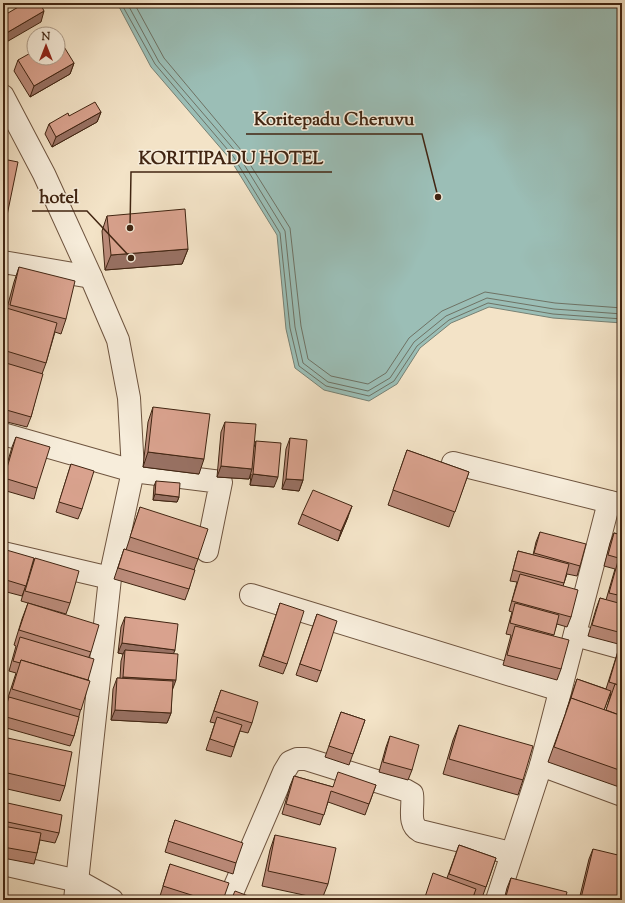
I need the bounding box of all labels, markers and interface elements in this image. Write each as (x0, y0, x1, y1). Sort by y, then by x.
north arrow (26, 26, 66, 66)
text: N (41, 29, 51, 45)
callout: Koritepadu Cheruvu (246, 104, 422, 134)
text: Koritepadu Cheruvu (254, 108, 415, 134)
callout: KORITIPADU HOTEL (131, 142, 332, 172)
text: KORITIPADU HOTEL (139, 147, 324, 173)
callout: hotel (32, 181, 87, 211)
text: hotel (39, 186, 80, 212)

